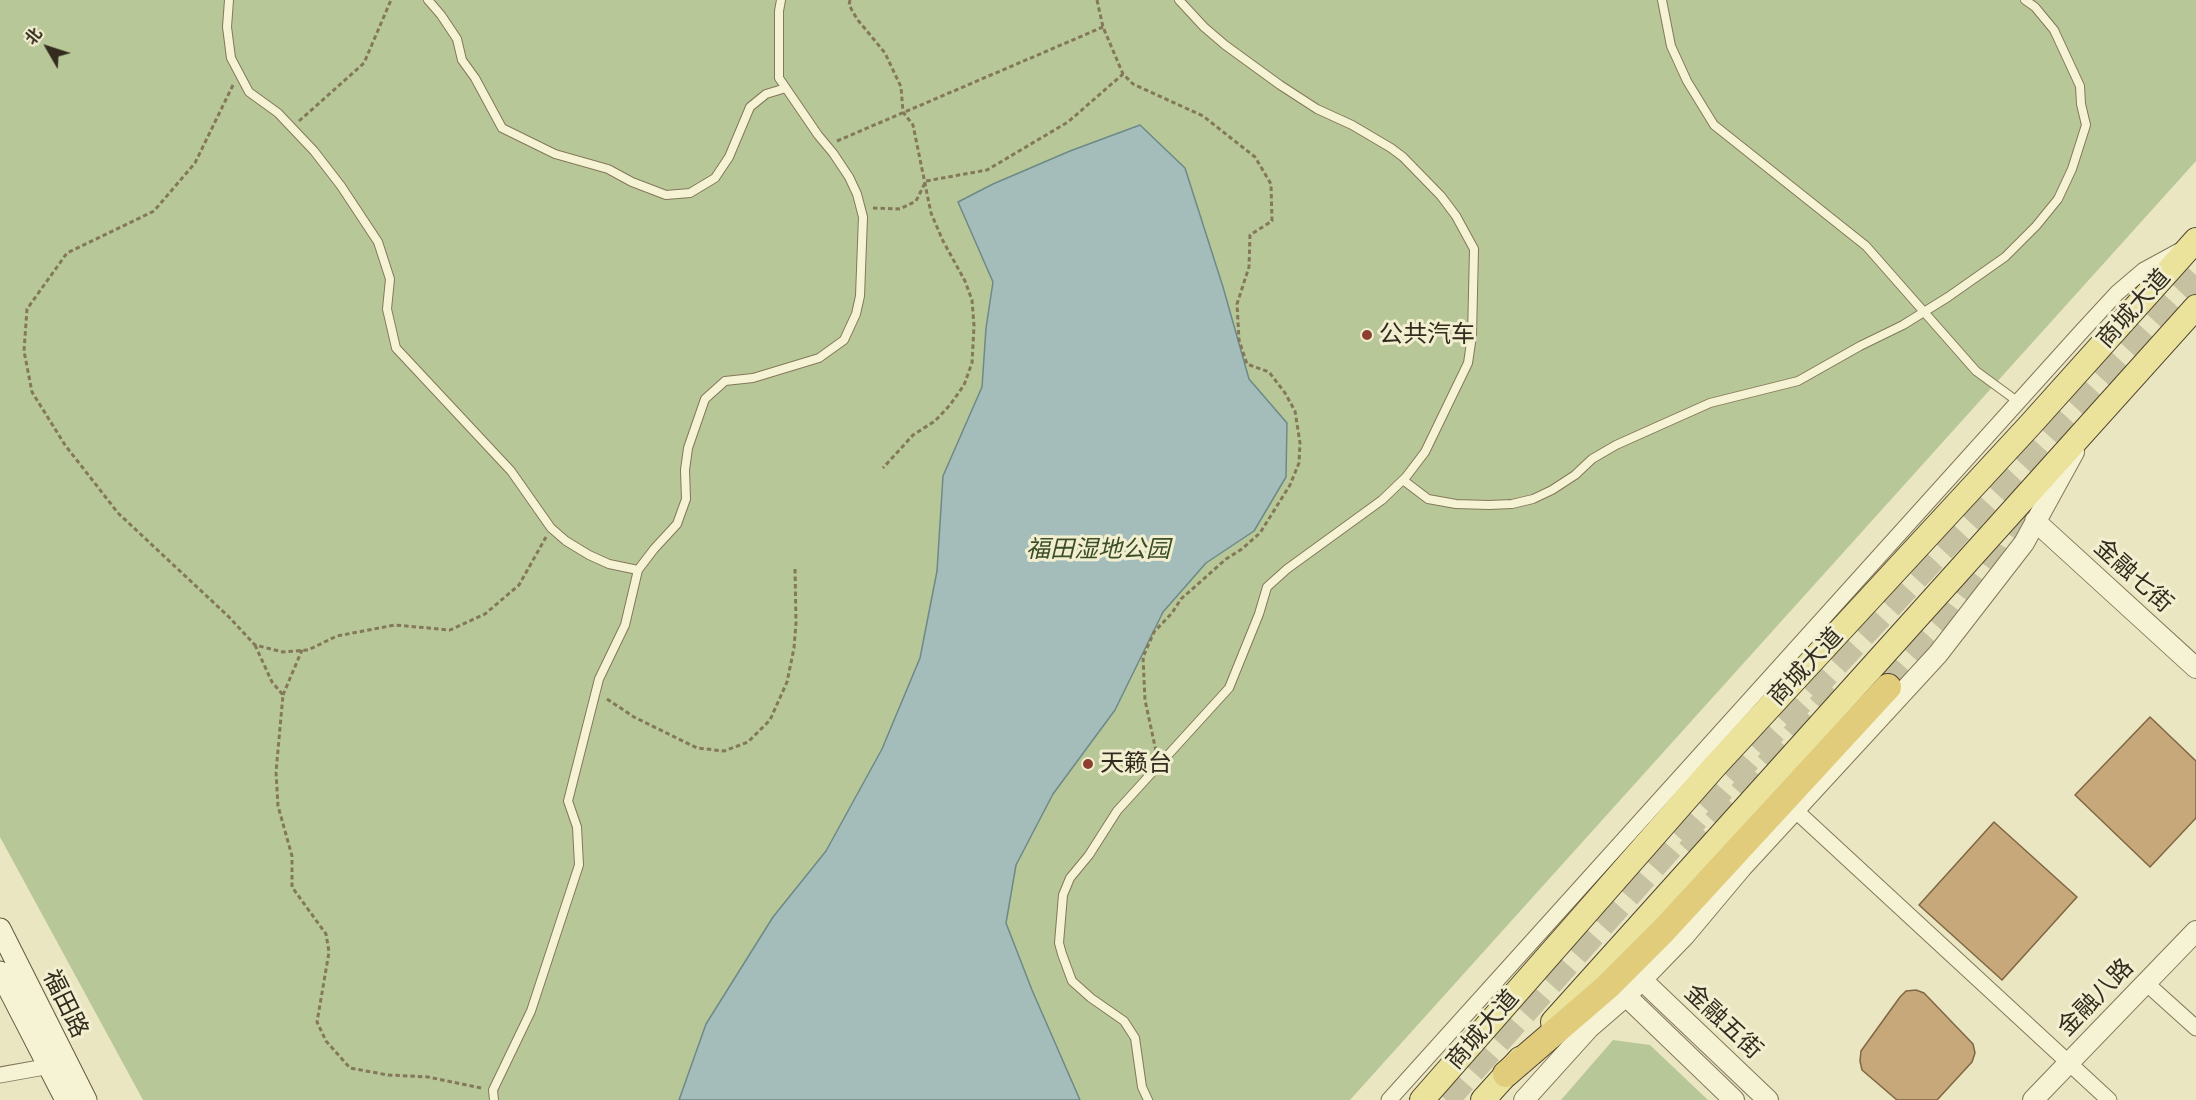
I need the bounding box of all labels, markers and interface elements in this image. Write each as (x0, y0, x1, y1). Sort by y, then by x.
north arrow (18, 18, 78, 78)
text: 北 (21, 24, 46, 49)
street label: 商城大道 (2091, 264, 2177, 354)
place label: 公共汽车 (1379, 321, 1475, 349)
marker: 公共汽车 (1360, 328, 1374, 342)
street label: 金融七街 (2088, 533, 2178, 619)
park label: 福田湿地公园 (1026, 536, 1170, 564)
street label: 商城大道 (1763, 622, 1849, 712)
place label: 天籁台 (1100, 750, 1172, 778)
marker: 天籁台 (1081, 757, 1095, 771)
street label: 金融八路 (2052, 953, 2140, 1043)
street label: 福田路 (36, 965, 94, 1043)
street label: 金融五街 (1678, 979, 1768, 1065)
street label: 商城大道 (1441, 984, 1525, 1076)

